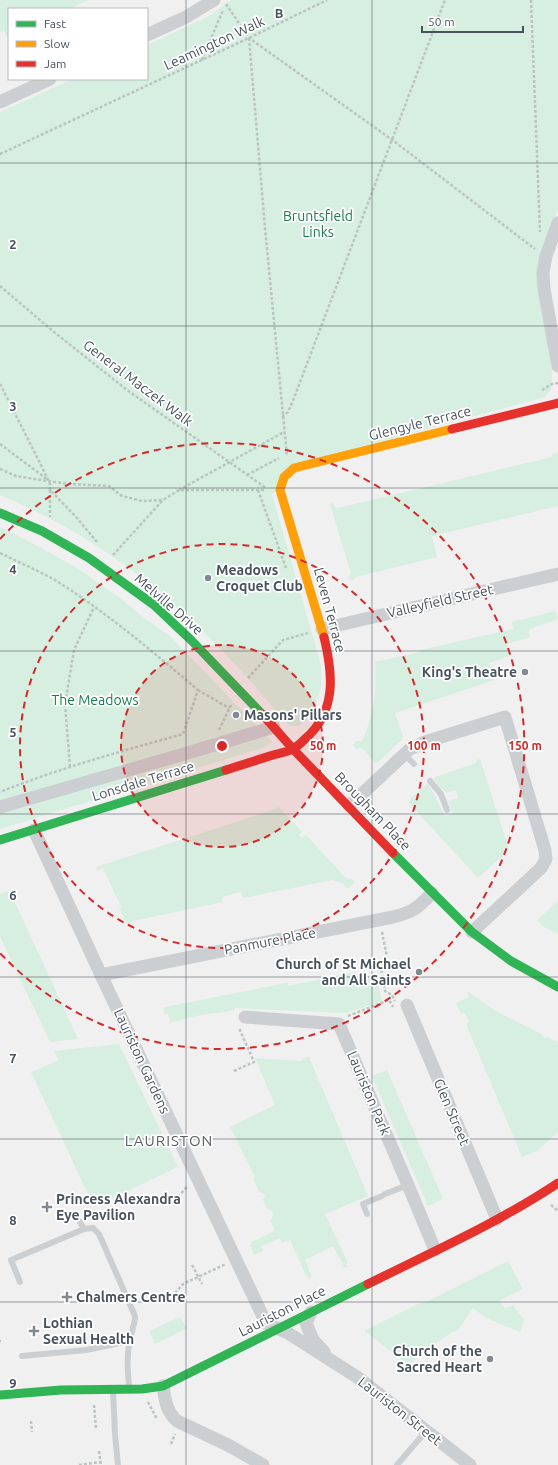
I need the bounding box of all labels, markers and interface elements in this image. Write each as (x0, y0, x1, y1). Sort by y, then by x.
text: B (275, 6, 284, 20)
legend (8, 8, 148, 80)
scale bar (422, 8, 523, 34)
street label: Leamington Walk (161, 13, 267, 73)
text: 50 m (428, 15, 455, 28)
text: Fast (44, 17, 66, 30)
text: Slow (44, 37, 70, 50)
text: Jam (44, 57, 66, 70)
park label: Bruntsfield Links (283, 208, 353, 240)
text: 2 (9, 237, 17, 251)
street label: General Maczek Walk (80, 337, 196, 429)
text: 3 (9, 399, 17, 413)
street label: Glengyle Terrace (367, 403, 473, 443)
text: 4 (9, 562, 17, 576)
place label: Meadows Croquet Club (216, 562, 303, 594)
street label: Leven Terrace (311, 566, 349, 654)
street label: Melville Drive (132, 570, 206, 638)
marker: Meadows Croquet Club (203, 573, 213, 583)
street label: Valleyfield Street (385, 581, 495, 621)
place label: King's Theatre (422, 664, 517, 680)
marker: King's Theatre (520, 667, 530, 677)
park label: The Meadows (51, 692, 139, 708)
place label: Masons' Pillars (244, 707, 342, 723)
marker: Masons' Pillars (231, 710, 241, 720)
text: 5 (9, 725, 17, 739)
centre of rings (215, 739, 229, 753)
text: 50 m (310, 739, 336, 752)
text: 100 m (407, 739, 441, 752)
text: 150 m (508, 739, 542, 752)
street label: Lonsdale Terrace (90, 758, 196, 804)
street label: Brougham Place (332, 769, 414, 853)
text: 6 (9, 888, 17, 902)
street label: Panmure Place (223, 924, 317, 958)
place label: Church of St Michael and All Saints (276, 956, 411, 988)
marker: Church of St Michael and All Saints (414, 967, 424, 977)
street label: Lauriston Gardens (111, 1006, 173, 1116)
street label: Lauriston Park (344, 1049, 394, 1137)
text: 7 (9, 1051, 17, 1065)
street label: Glen Street (431, 1076, 473, 1148)
district label: LAURISTON (125, 1132, 213, 1149)
place label: Princess Alexandra Eye Pavilion (56, 1191, 181, 1223)
marker: Princess Alexandra Eye Pavilion (41, 1201, 53, 1213)
text: 8 (9, 1213, 17, 1227)
street label: Lauriston Place (236, 1282, 328, 1340)
place label: Chalmers Centre (76, 1289, 186, 1305)
marker: Chalmers Centre (61, 1291, 73, 1303)
place label: Lothian Sexual Health (43, 1315, 134, 1347)
marker: Lothian Sexual Health (28, 1325, 40, 1337)
place label: Church of the Sacred Heart (393, 1343, 482, 1375)
marker: Church of the Sacred Heart (485, 1354, 495, 1364)
street label: Lauriston Street (355, 1374, 445, 1449)
text: 9 (9, 1376, 17, 1390)

